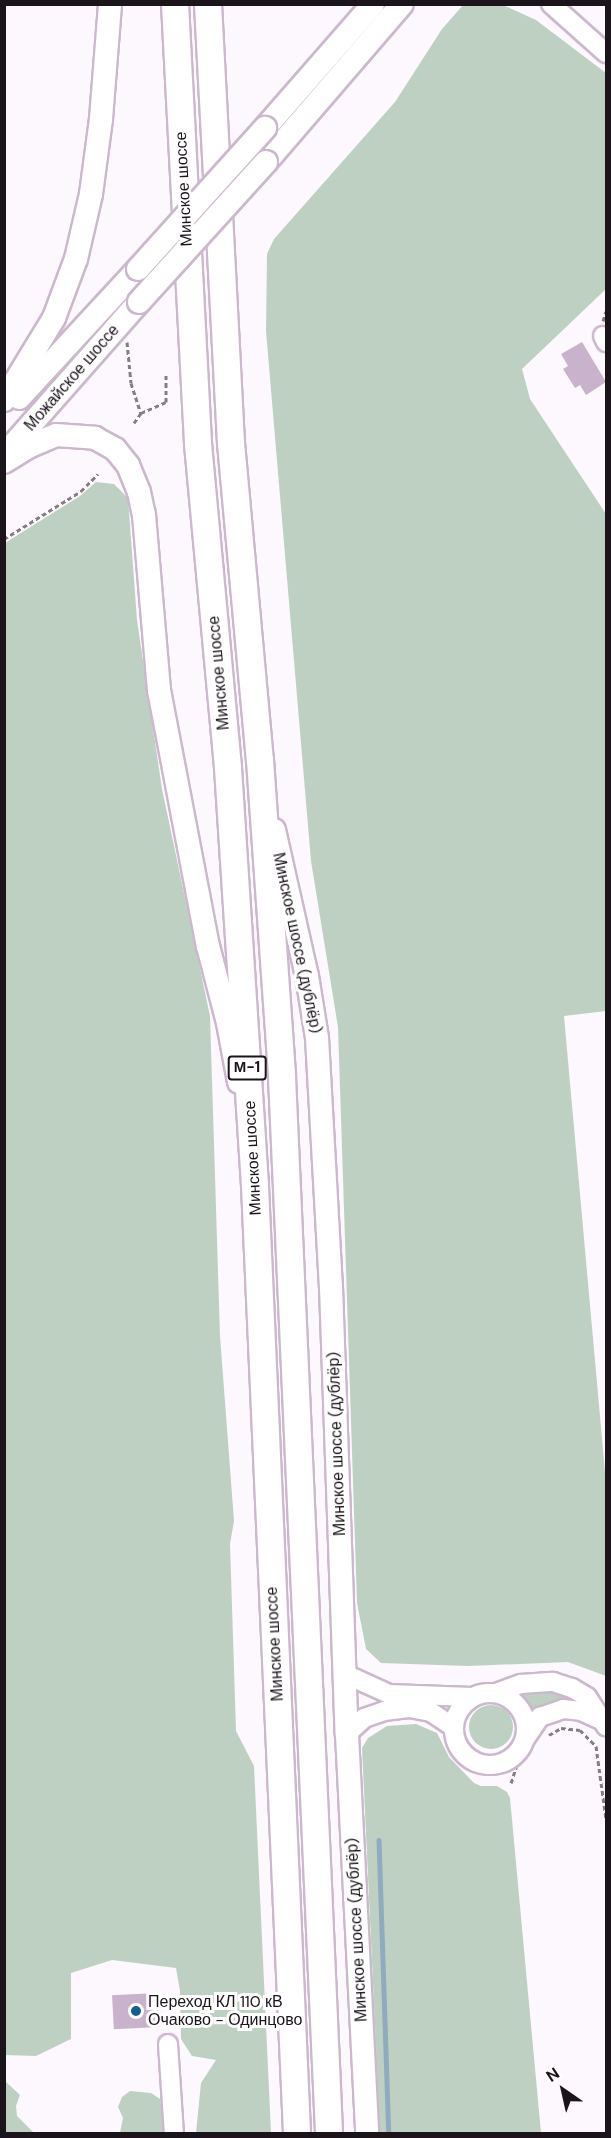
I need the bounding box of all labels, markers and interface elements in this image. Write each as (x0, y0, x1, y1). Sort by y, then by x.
street label: Минское шоссе (171, 131, 197, 247)
street label: Можайское шоссе (21, 321, 123, 435)
street label: Минское шоссе (204, 615, 234, 731)
street label: Минское шоссе (дублёр) (268, 851, 326, 1035)
road number: М-1 (228, 1056, 266, 1080)
street label: Минское шоссе (240, 1100, 266, 1216)
street label: Минское шоссе (дублёр) (324, 1352, 350, 1536)
street label: Минское шоссе (262, 1586, 288, 1702)
street label: Минское шоссе (дублёр) (343, 1837, 371, 2023)
place label: Переход КЛ 110 кВ Очаково - Одинцово (148, 1992, 302, 2030)
marker: Переход КЛ 110 кВ Очаково - Одинцово (129, 2004, 143, 2018)
north arrow (533, 2060, 593, 2120)
text: N (542, 2063, 563, 2087)

